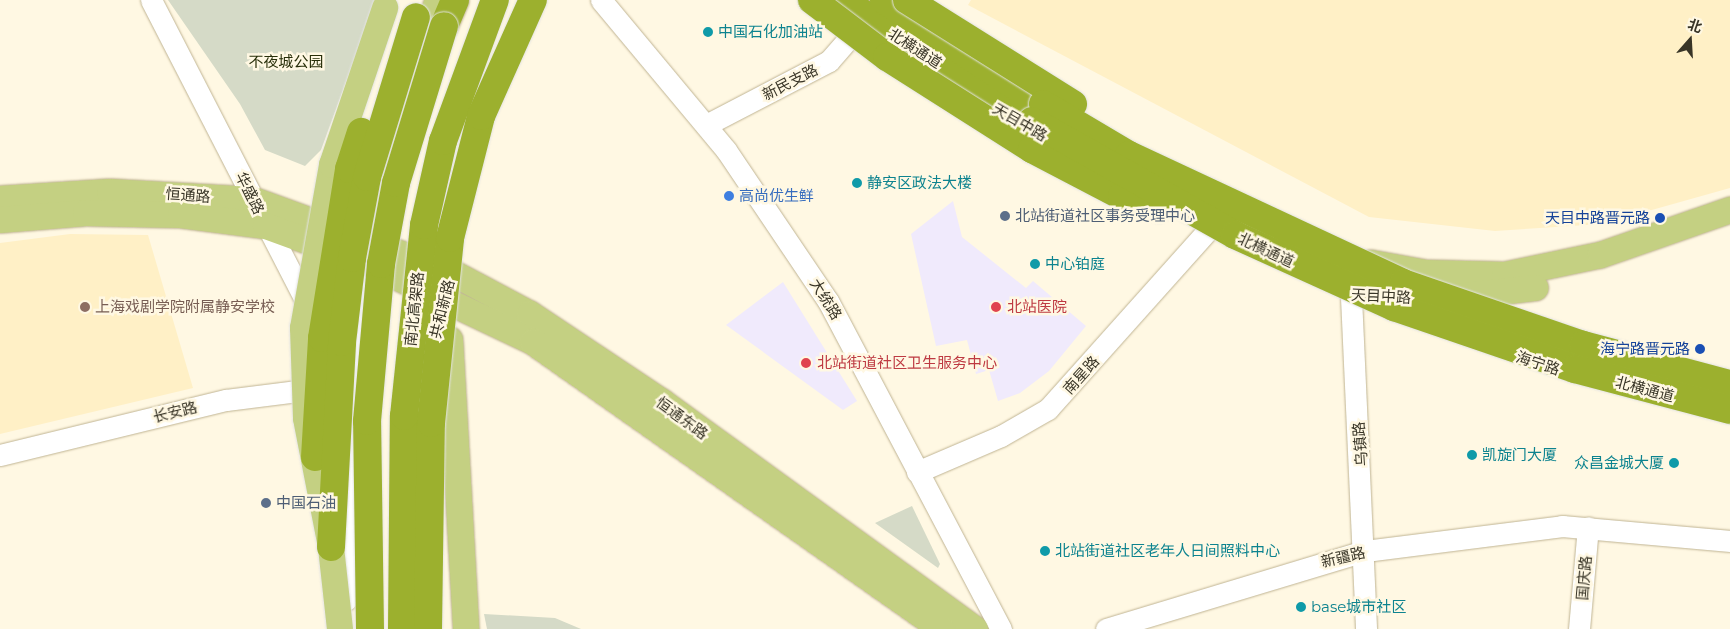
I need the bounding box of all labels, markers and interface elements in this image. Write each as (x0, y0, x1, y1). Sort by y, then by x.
north arrow (1665, 15, 1715, 65)
text: 北 (1685, 15, 1704, 37)
place label: 中国石化加油站 (718, 23, 823, 41)
street label: 北横通道 (885, 24, 945, 72)
marker: 中国石化加油站 (702, 26, 714, 38)
park label: 不夜城公园 (249, 53, 323, 71)
street label: 新民支路 (759, 60, 821, 104)
street label: 天目中路 (990, 99, 1050, 145)
street label: 华盛路 (232, 169, 268, 217)
place label: 静安区政法大楼 (867, 174, 972, 192)
marker: 静安区政法大楼 (851, 177, 863, 189)
street label: 恒通路 (165, 184, 211, 206)
place label: 高尚优生鲜 (739, 187, 814, 205)
marker: 高尚优生鲜 (723, 190, 735, 202)
place label: 北站街道社区事务受理中心 (1015, 207, 1195, 225)
place label: 天目中路晋元路 (1545, 209, 1650, 227)
marker: 北站街道社区事务受理中心 (999, 210, 1011, 222)
marker: 天目中路晋元路 (1654, 212, 1666, 224)
street label: 北横通道 (1235, 229, 1297, 271)
place label: 中心铂庭 (1045, 255, 1105, 273)
marker: 中心铂庭 (1029, 258, 1041, 270)
street label: 南北高架路 (401, 271, 427, 347)
street label: 大统路 (806, 275, 846, 323)
street label: 共和新路 (426, 278, 458, 340)
street label: 天目中路 (1351, 285, 1411, 307)
place label: 上海戏剧学院附属静安学校 (95, 298, 275, 316)
place label: 北站医院 (1007, 298, 1067, 316)
marker: 北站医院 (989, 300, 1003, 314)
marker: 上海戏剧学院附属静安学校 (79, 301, 91, 313)
place label: 海宁路晋元路 (1600, 340, 1690, 358)
marker: 海宁路晋元路 (1694, 343, 1706, 355)
street label: 海宁路 (1514, 347, 1562, 379)
street label: 南星路 (1059, 352, 1103, 398)
place label: 北站街道社区卫生服务中心 (817, 354, 997, 372)
marker: 北站街道社区卫生服务中心 (799, 356, 813, 370)
street label: 北横通道 (1614, 373, 1676, 405)
street label: 恒通东路 (652, 393, 712, 443)
street label: 长安路 (151, 398, 199, 426)
street label: 乌镇路 (1349, 421, 1371, 467)
place label: 凯旋门大厦 (1482, 446, 1557, 464)
marker: 凯旋门大厦 (1466, 449, 1478, 461)
place label: 众昌金城大厦 (1574, 454, 1664, 472)
marker: 众昌金城大厦 (1668, 457, 1680, 469)
place label: 中国石油 (276, 494, 336, 512)
marker: 中国石油 (260, 497, 272, 509)
place label: 北站街道社区老年人日间照料中心 (1055, 542, 1280, 560)
street label: 新疆路 (1319, 543, 1367, 571)
marker: 北站街道社区老年人日间照料中心 (1039, 545, 1051, 557)
street label: 国庆路 (1573, 555, 1595, 601)
place label: base城市社区 (1311, 598, 1406, 616)
marker: base城市社区 (1295, 601, 1307, 613)

